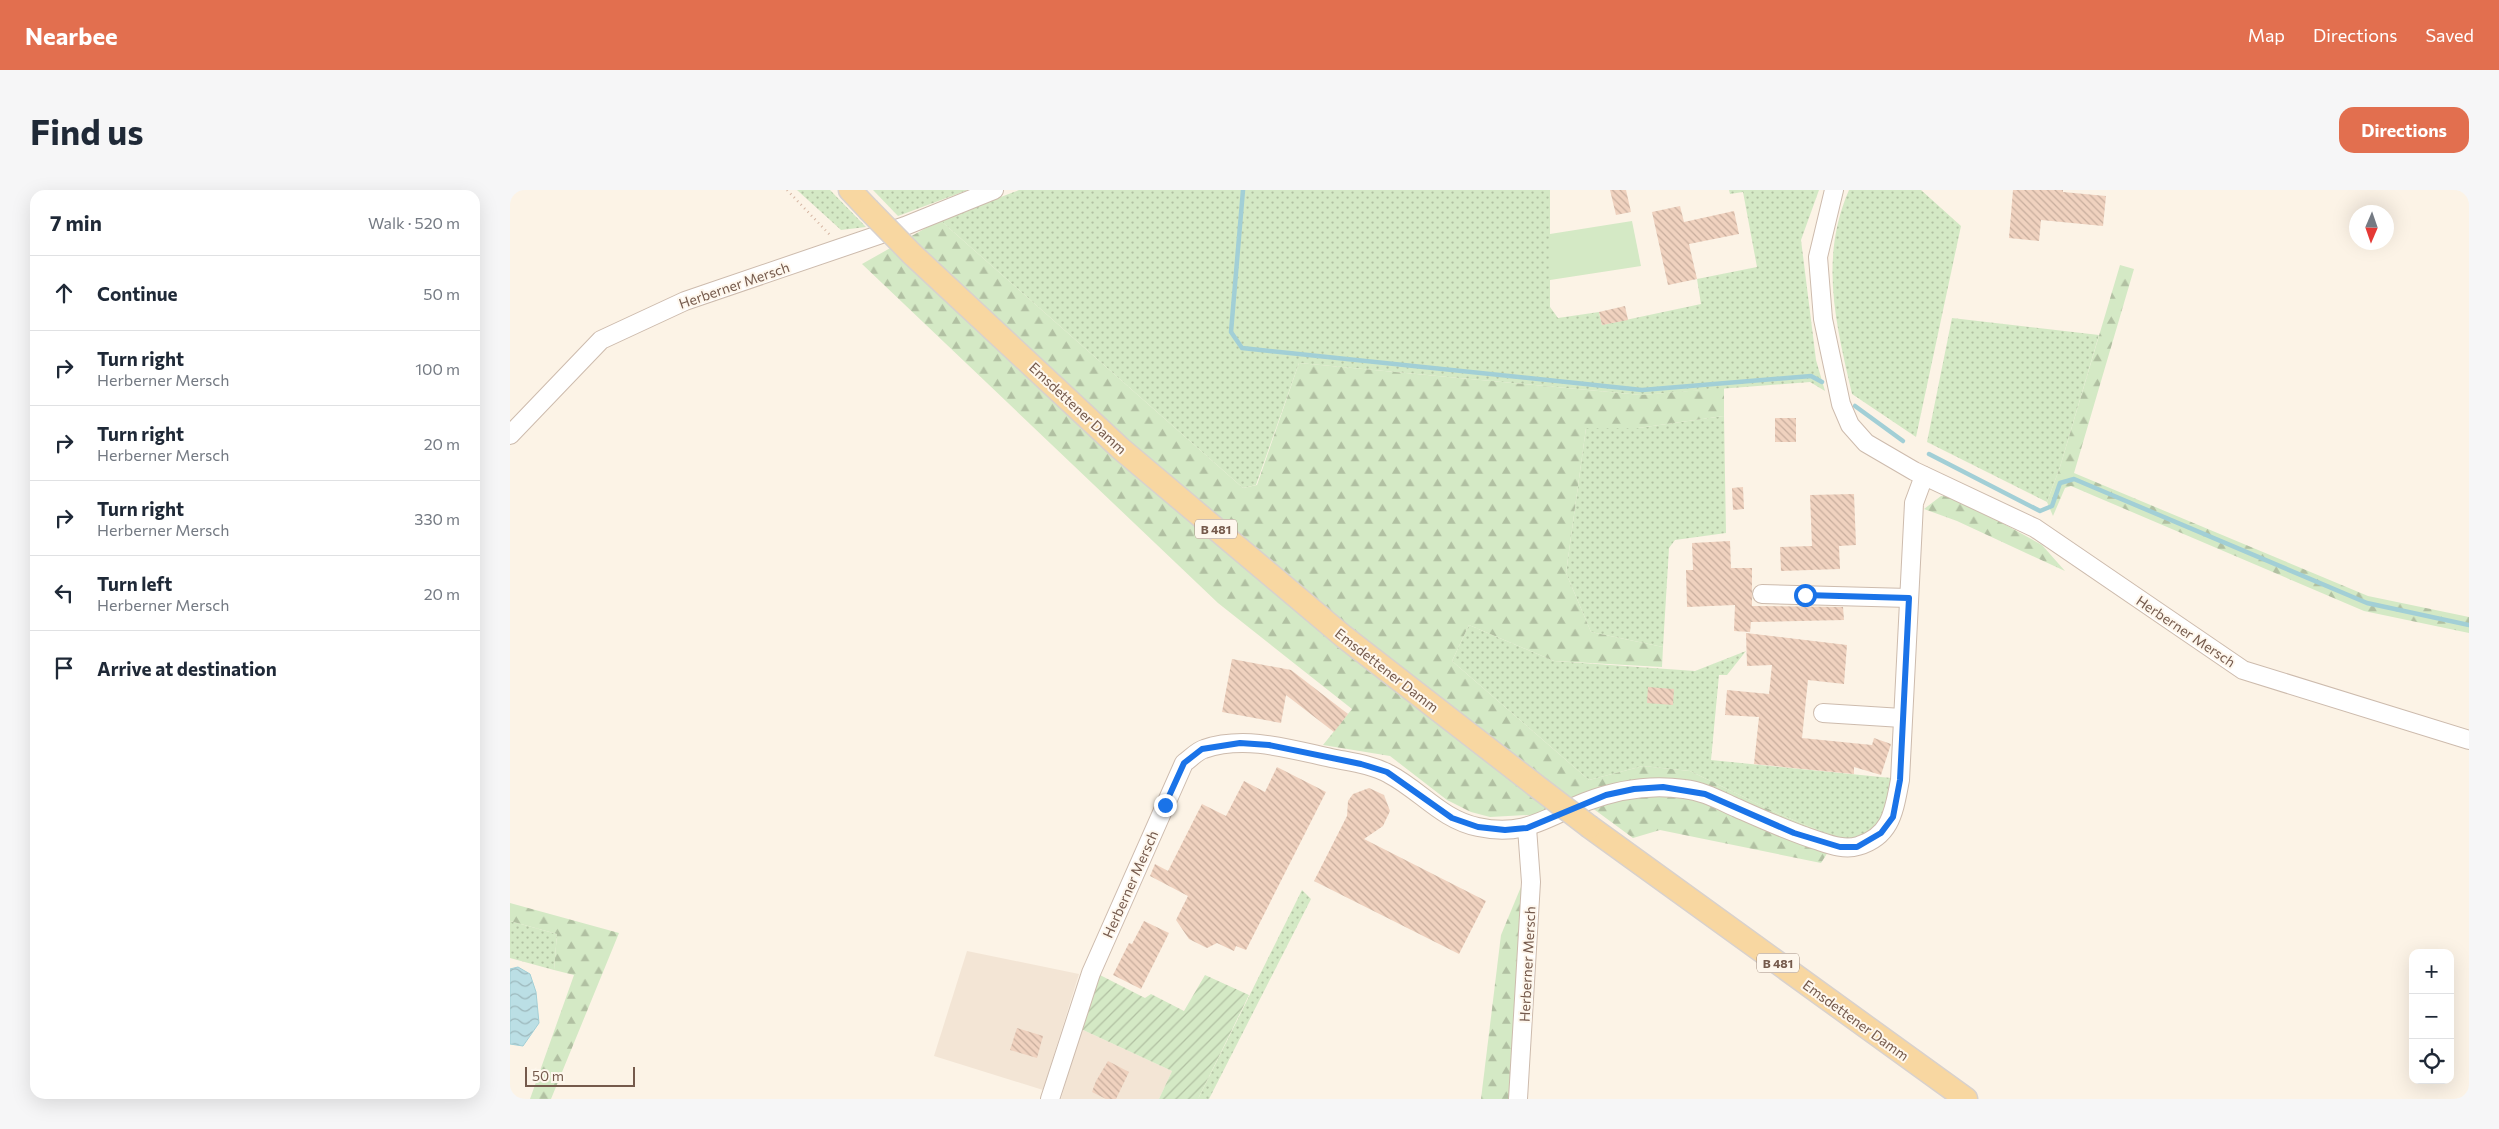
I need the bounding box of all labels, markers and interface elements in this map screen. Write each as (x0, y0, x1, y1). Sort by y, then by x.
text: Nearbee (25, 21, 118, 50)
text: Map (2248, 24, 2285, 46)
text: Directions (2313, 24, 2397, 46)
text: Saved (2425, 24, 2474, 46)
button: Directions (2339, 107, 2469, 153)
text: Find us (30, 109, 144, 152)
north arrow (2349, 205, 2394, 250)
text: 7 min (50, 210, 102, 235)
text: Walk · 520 m (368, 213, 460, 232)
street label: Herberner Mersch (676, 258, 792, 312)
icon: ahead (50, 279, 78, 307)
text: Continue (97, 282, 177, 305)
text: 50 m (423, 284, 460, 303)
text: Turn right (97, 347, 184, 370)
icon: right (50, 354, 78, 382)
text: 100 m (415, 359, 460, 378)
street label: Emsdettener Damm (1026, 359, 1130, 457)
text: Herberner Mersch (97, 370, 229, 389)
text: Turn right (97, 422, 184, 445)
icon: right (50, 429, 78, 457)
text: 20 m (424, 434, 460, 453)
text: Herberner Mersch (97, 445, 229, 464)
text: Turn right (97, 497, 184, 520)
icon: right (50, 504, 78, 532)
text: 330 m (414, 509, 460, 528)
road number: B 481 (1195, 519, 1237, 538)
text: Herberner Mersch (97, 520, 229, 539)
text: Turn left (97, 572, 172, 595)
icon: left (50, 579, 78, 607)
text: 20 m (424, 584, 460, 603)
route start (1794, 584, 1817, 607)
street label: Herberner Mersch (2133, 592, 2239, 670)
text: Herberner Mersch (97, 595, 229, 614)
street label: Emsdettener Damm (1332, 624, 1442, 716)
icon: arrive (50, 654, 78, 682)
text: Arrive at destination (97, 657, 277, 680)
route end (1154, 794, 1177, 817)
street label: Herberner Mersch (1099, 828, 1161, 940)
street label: Herberner Mersch (1515, 906, 1539, 1022)
map controls (2409, 949, 2454, 1084)
button: + (2409, 949, 2454, 994)
road number: B 481 (1757, 954, 1799, 972)
street label: Emsdettener Damm (1800, 976, 1912, 1064)
button: − (2409, 994, 2454, 1039)
button: locate (2409, 1039, 2454, 1084)
scale bar (525, 1064, 635, 1087)
text: 50 m (532, 1067, 564, 1084)

